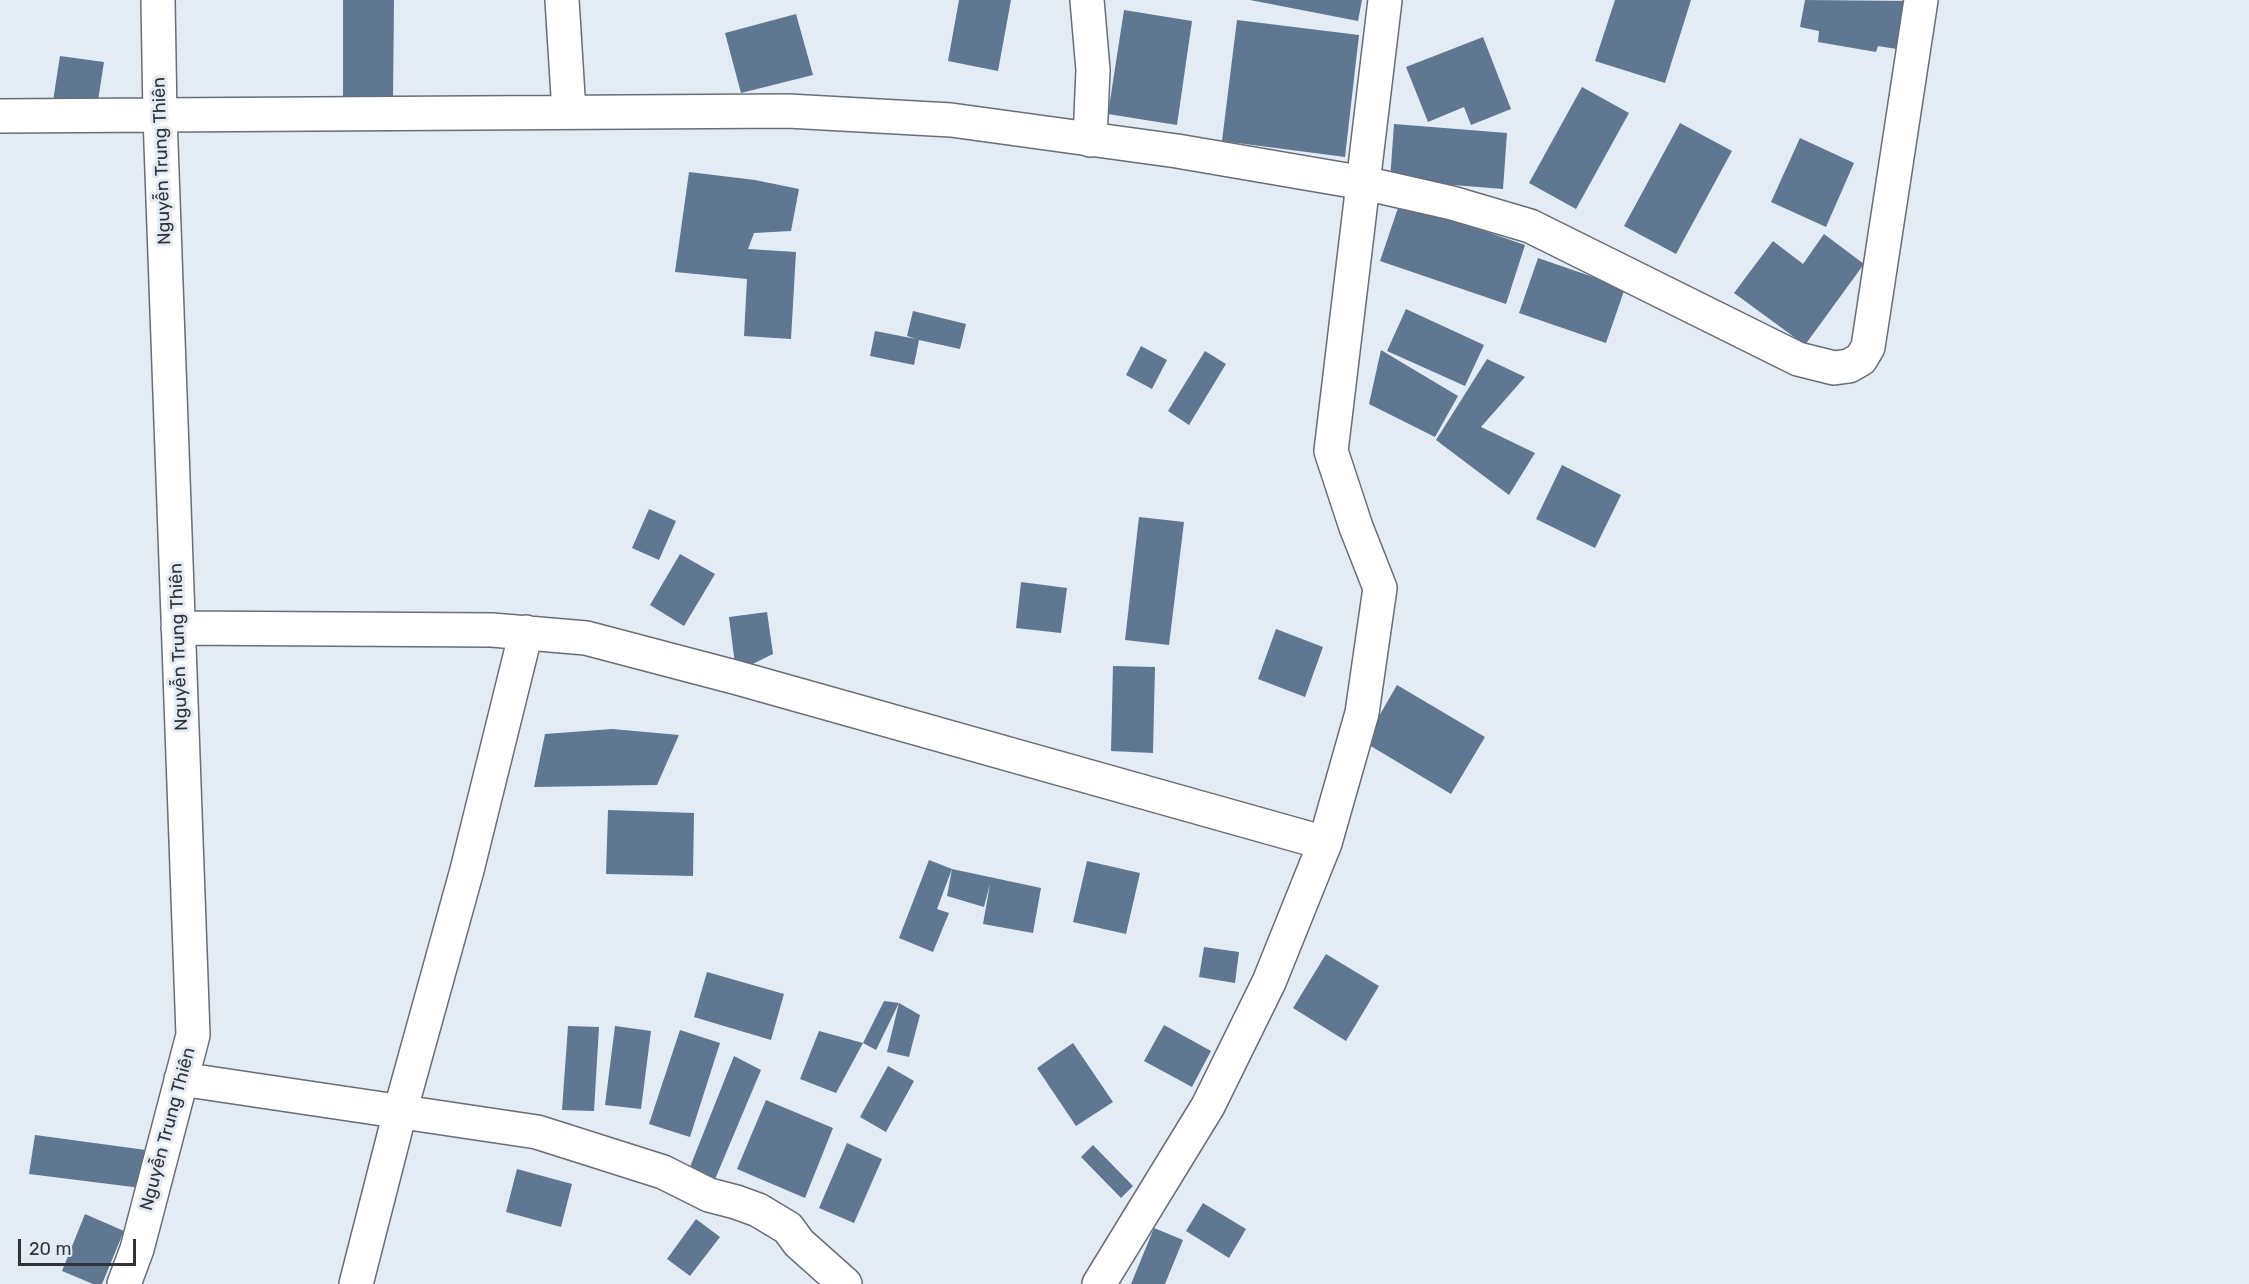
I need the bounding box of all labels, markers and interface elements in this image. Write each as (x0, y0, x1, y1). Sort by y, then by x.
street label: Nguyễn Trung Thiên (148, 77, 176, 245)
street label: Nguyễn Trung Thiên (165, 563, 193, 731)
street label: Nguyễn Trung Thiên (136, 1045, 200, 1213)
scale bar (21, 1227, 140, 1265)
text: 20 m (29, 1238, 71, 1260)

